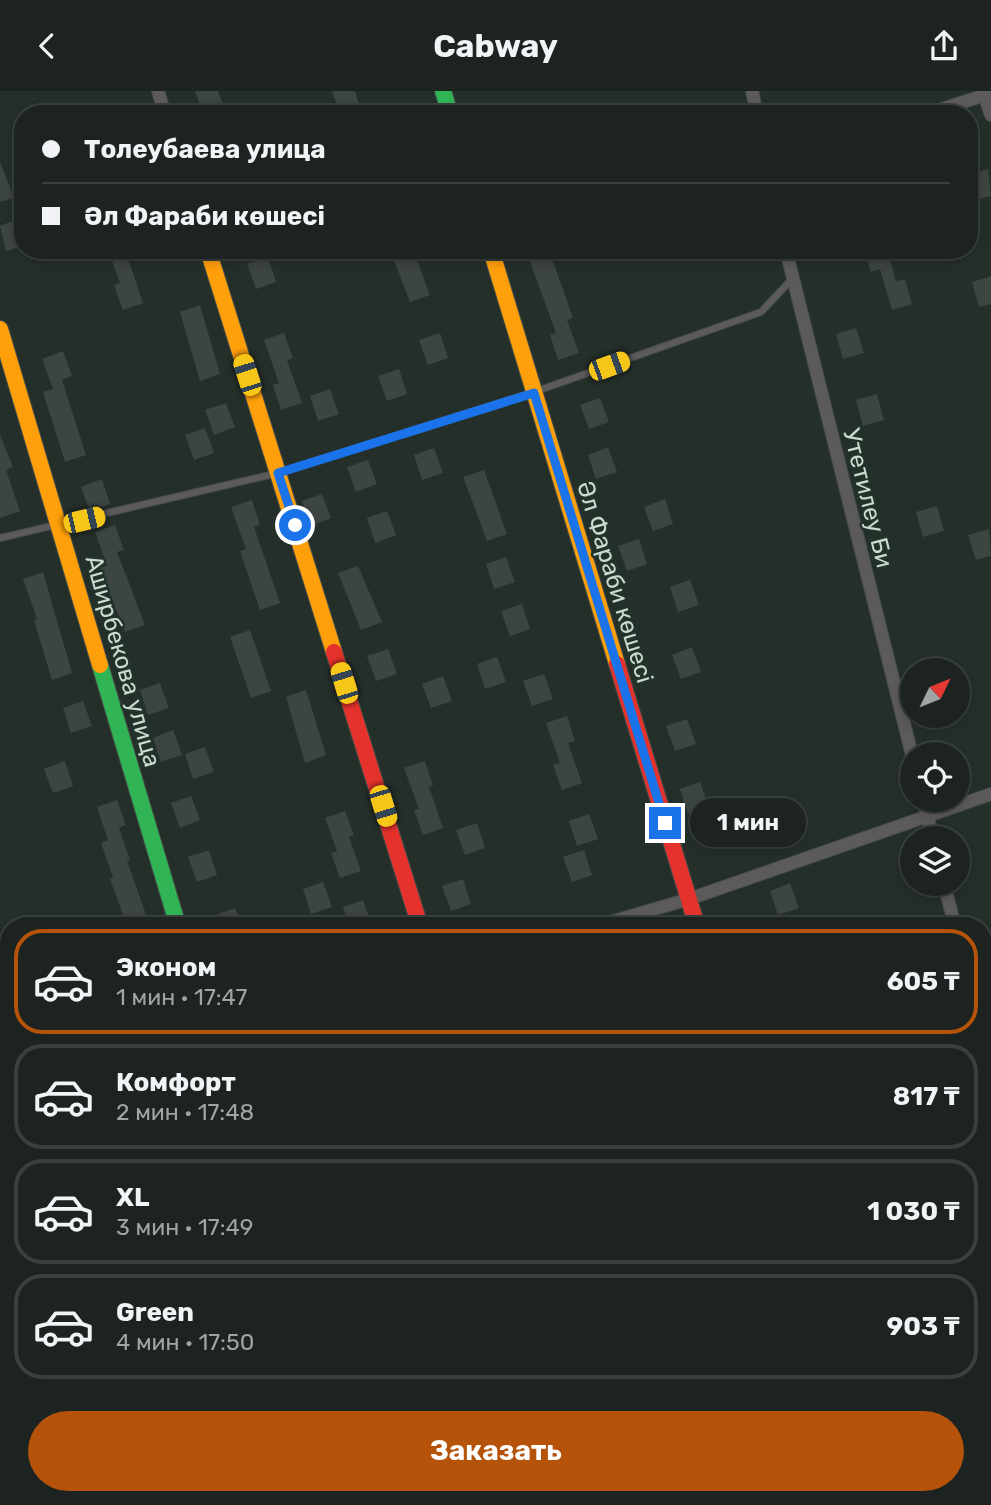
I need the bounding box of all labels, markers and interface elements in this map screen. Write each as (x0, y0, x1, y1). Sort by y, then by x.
icon: back (28, 27, 66, 65)
text: Cabway (433, 27, 558, 65)
icon: share (925, 27, 963, 65)
text: Толеубаева улица (84, 134, 326, 165)
text: Әл Фараби көшесі (84, 201, 325, 232)
car (586, 349, 633, 383)
car (231, 352, 264, 398)
street label: Утетилеу Би (837, 425, 899, 571)
street label: Әл Фараби көшесі (571, 478, 659, 686)
car (62, 505, 107, 535)
route start (279, 509, 311, 541)
street label: Аширбекова улица (79, 552, 167, 770)
north arrow (900, 658, 970, 728)
map controls (900, 658, 970, 896)
car (328, 660, 361, 706)
button: locate (900, 742, 970, 812)
car (367, 783, 400, 829)
callout: 1 мин (690, 799, 805, 847)
route end (649, 807, 681, 839)
text: 1 мин (717, 808, 779, 836)
button: layers (900, 826, 970, 896)
icon: car (32, 950, 95, 1013)
text: Эконом (116, 952, 216, 983)
text: 605 ₸ (887, 966, 960, 997)
text: 1 мин · 17:47 (116, 983, 247, 1011)
icon: car (32, 1065, 95, 1128)
text: Комфорт (116, 1067, 236, 1098)
text: 817 ₸ (893, 1081, 960, 1112)
text: 2 мин · 17:48 (116, 1098, 254, 1126)
icon: car (32, 1180, 95, 1243)
text: XL (116, 1182, 149, 1213)
text: 1 030 ₸ (867, 1196, 960, 1227)
text: 3 мин · 17:49 (116, 1213, 253, 1241)
icon: car (32, 1295, 95, 1358)
text: Green (116, 1297, 194, 1328)
text: 903 ₸ (887, 1311, 960, 1342)
text: 4 мин · 17:50 (116, 1328, 254, 1356)
button: Заказать (28, 1411, 964, 1491)

